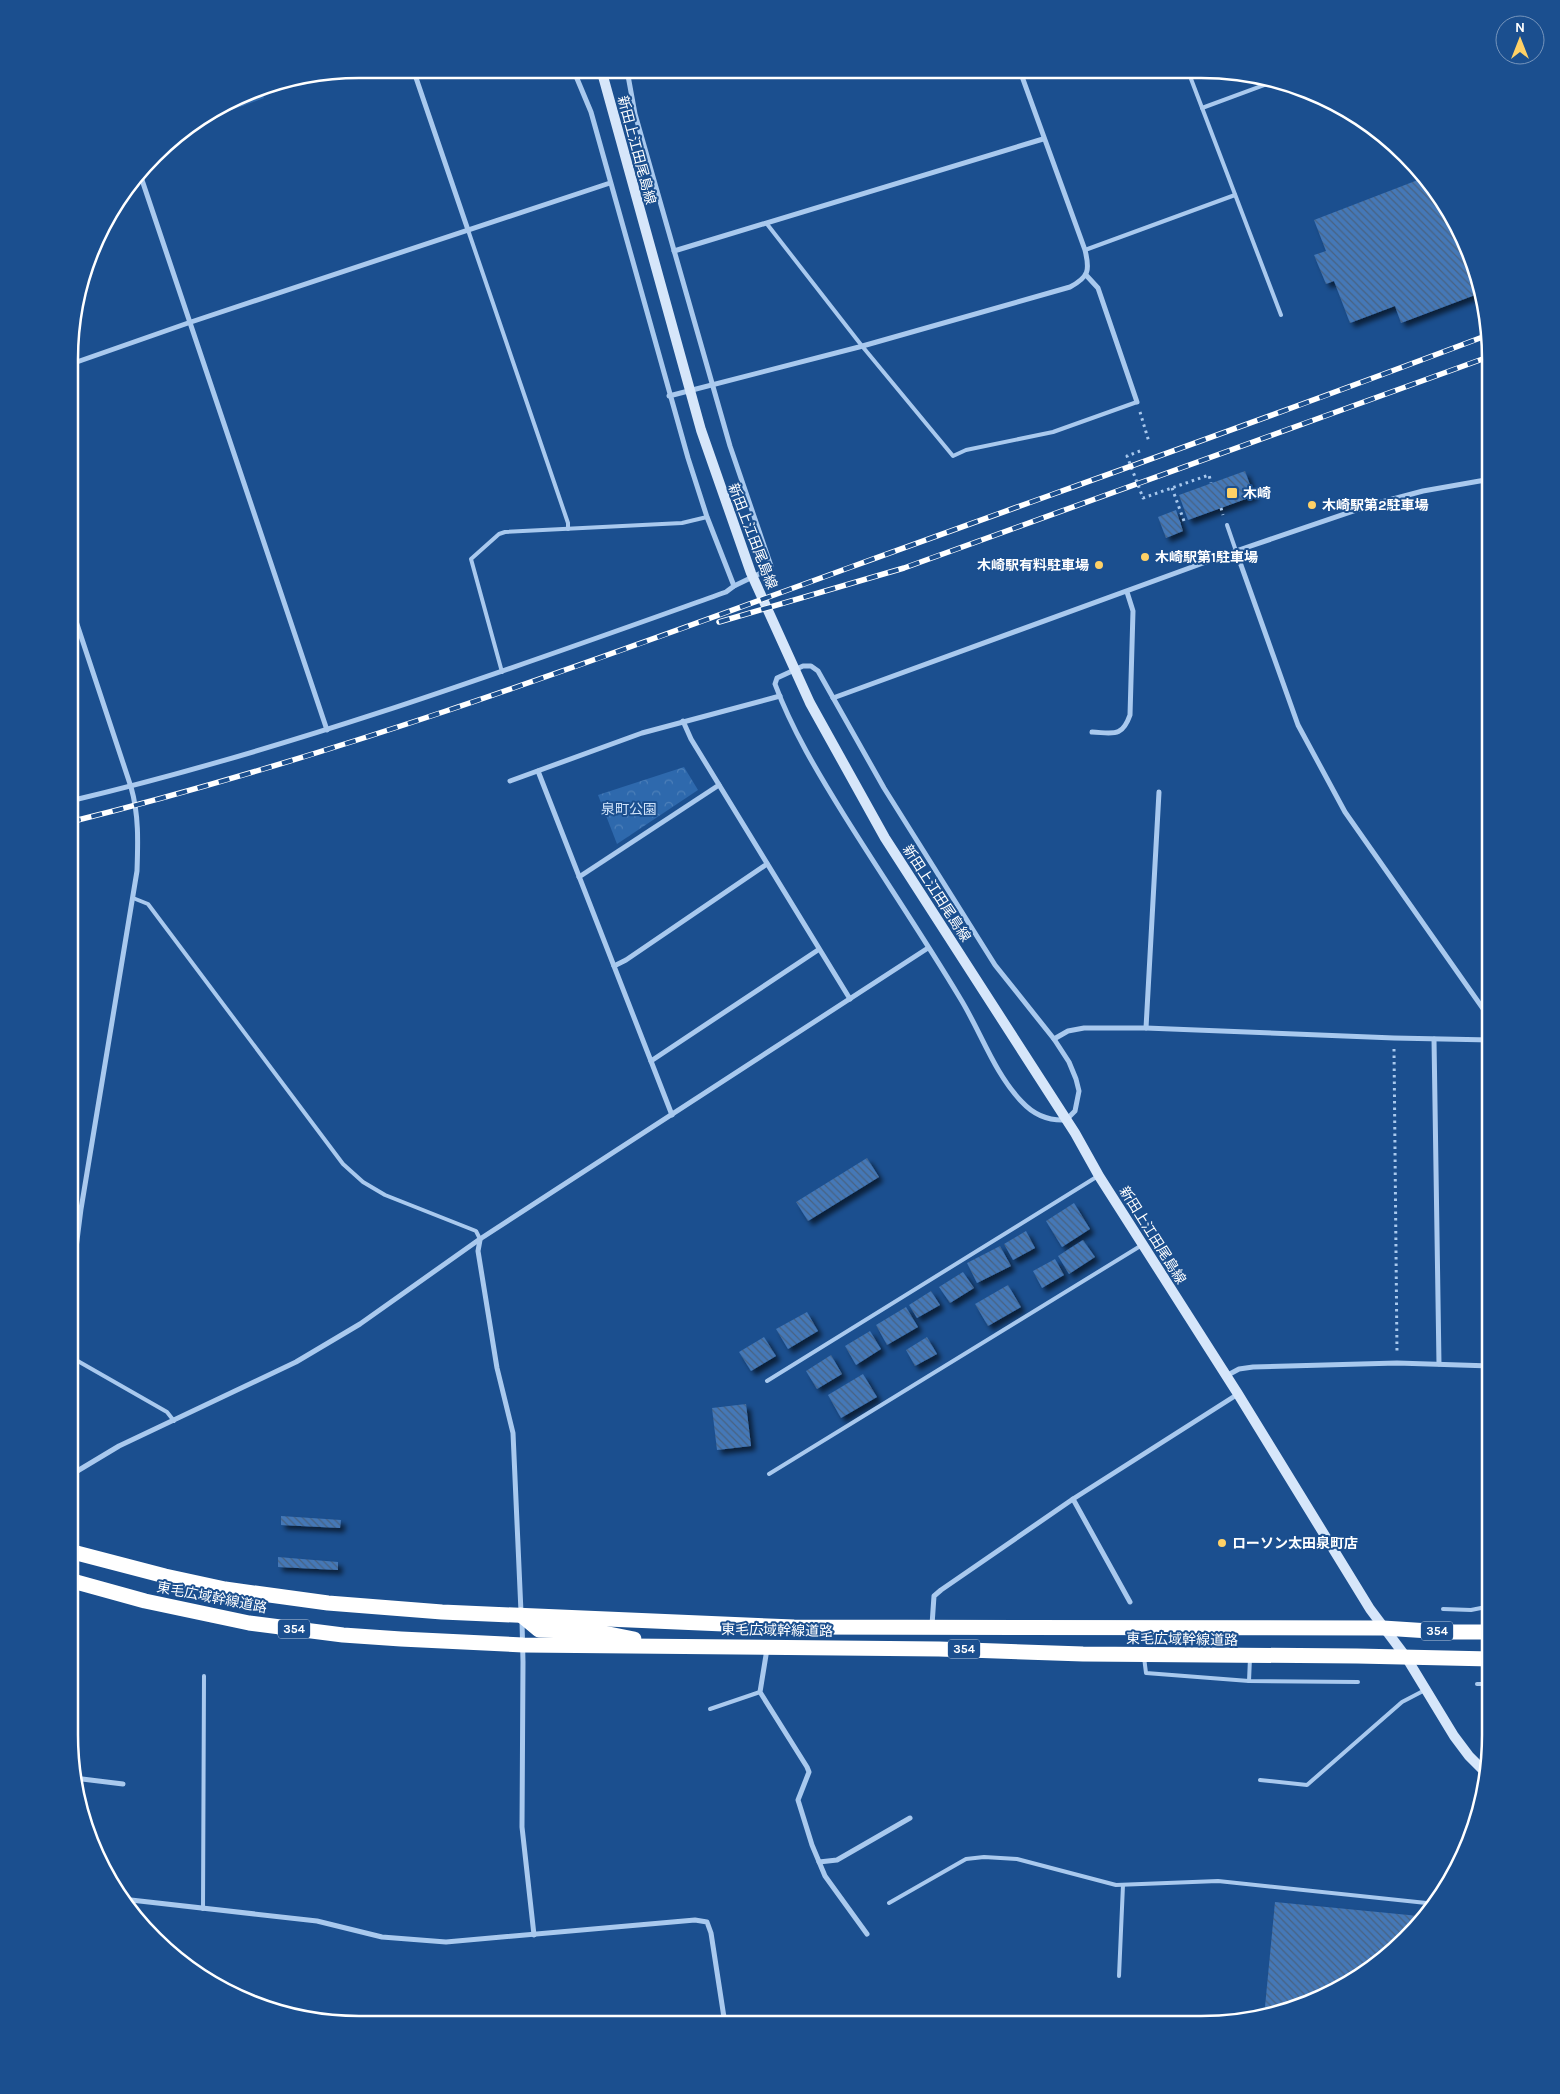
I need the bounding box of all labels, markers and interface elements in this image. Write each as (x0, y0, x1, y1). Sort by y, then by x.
north arrow (1495, 15, 1545, 65)
text: N (1515, 19, 1525, 36)
street label: 新田上江田尾島線 (614, 94, 659, 206)
street label: 新田上江田尾島線 (725, 481, 781, 592)
place label: 木崎 (1243, 485, 1271, 502)
marker: 木崎 (1225, 486, 1239, 500)
place label: 木崎駅第2駐車場 (1322, 497, 1428, 514)
marker: 木崎駅第2駐車場 (1306, 499, 1318, 511)
place label: 木崎駅第1駐車場 (1155, 549, 1258, 566)
marker: 木崎駅第1駐車場 (1139, 551, 1151, 563)
place label: 木崎駅有料駐車場 (977, 557, 1089, 574)
marker: 木崎駅有料駐車場 (1093, 559, 1105, 571)
park label: 泉町公園 (601, 801, 657, 818)
street label: 新田上江田尾島線 (899, 842, 974, 945)
street label: 新田上江田尾島線 (1116, 1183, 1189, 1287)
place label: ローソン太田泉町店 (1232, 1535, 1358, 1552)
marker: ローソン太田泉町店 (1216, 1537, 1228, 1549)
street label: 東毛広域幹線道路 (155, 1578, 268, 1617)
road number: 354 (278, 1620, 310, 1638)
street label: 東毛広域幹線道路 (721, 1621, 833, 1640)
road number: 354 (1421, 1622, 1453, 1640)
street label: 東毛広域幹線道路 (1126, 1630, 1238, 1649)
road number: 354 (948, 1640, 980, 1658)

